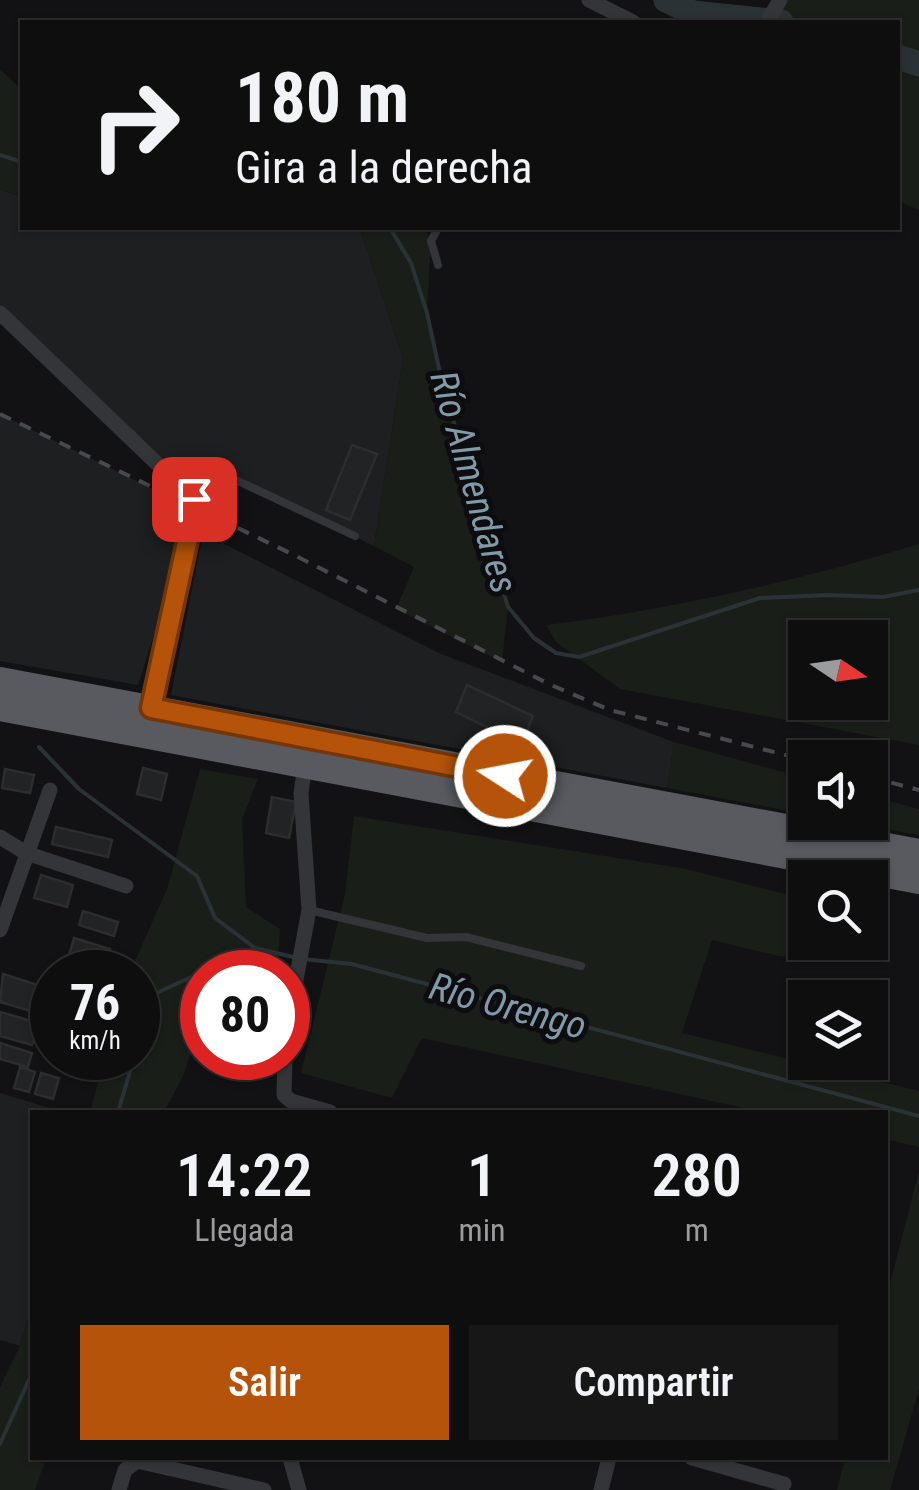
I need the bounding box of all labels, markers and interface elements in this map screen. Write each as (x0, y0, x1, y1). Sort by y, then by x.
text: 180 m (235, 57, 409, 139)
icon: right (70, 60, 200, 190)
text: Gira a la derecha (235, 141, 533, 194)
water label: Río Almendares (421, 366, 527, 598)
pin (152, 457, 237, 542)
icon: arrive (167, 472, 222, 527)
north arrow (788, 620, 888, 720)
map controls (788, 620, 888, 1080)
position arrow (453, 724, 557, 828)
button: sound (788, 740, 888, 840)
button: search (788, 860, 888, 960)
speed limit sign: 80 (180, 950, 310, 1080)
water label: Río Orengo (425, 964, 591, 1048)
text: 76 (70, 974, 120, 1032)
button: layers (788, 980, 888, 1080)
text: km/h (69, 1026, 121, 1055)
text: 14:22 (176, 1140, 313, 1211)
text: 1 (467, 1140, 497, 1211)
text: 280 (651, 1140, 742, 1211)
text: Llegada (194, 1211, 294, 1249)
text: min (459, 1211, 505, 1249)
text: m (685, 1211, 709, 1249)
button: Salir (80, 1325, 449, 1440)
button: Compartir (469, 1325, 838, 1440)

